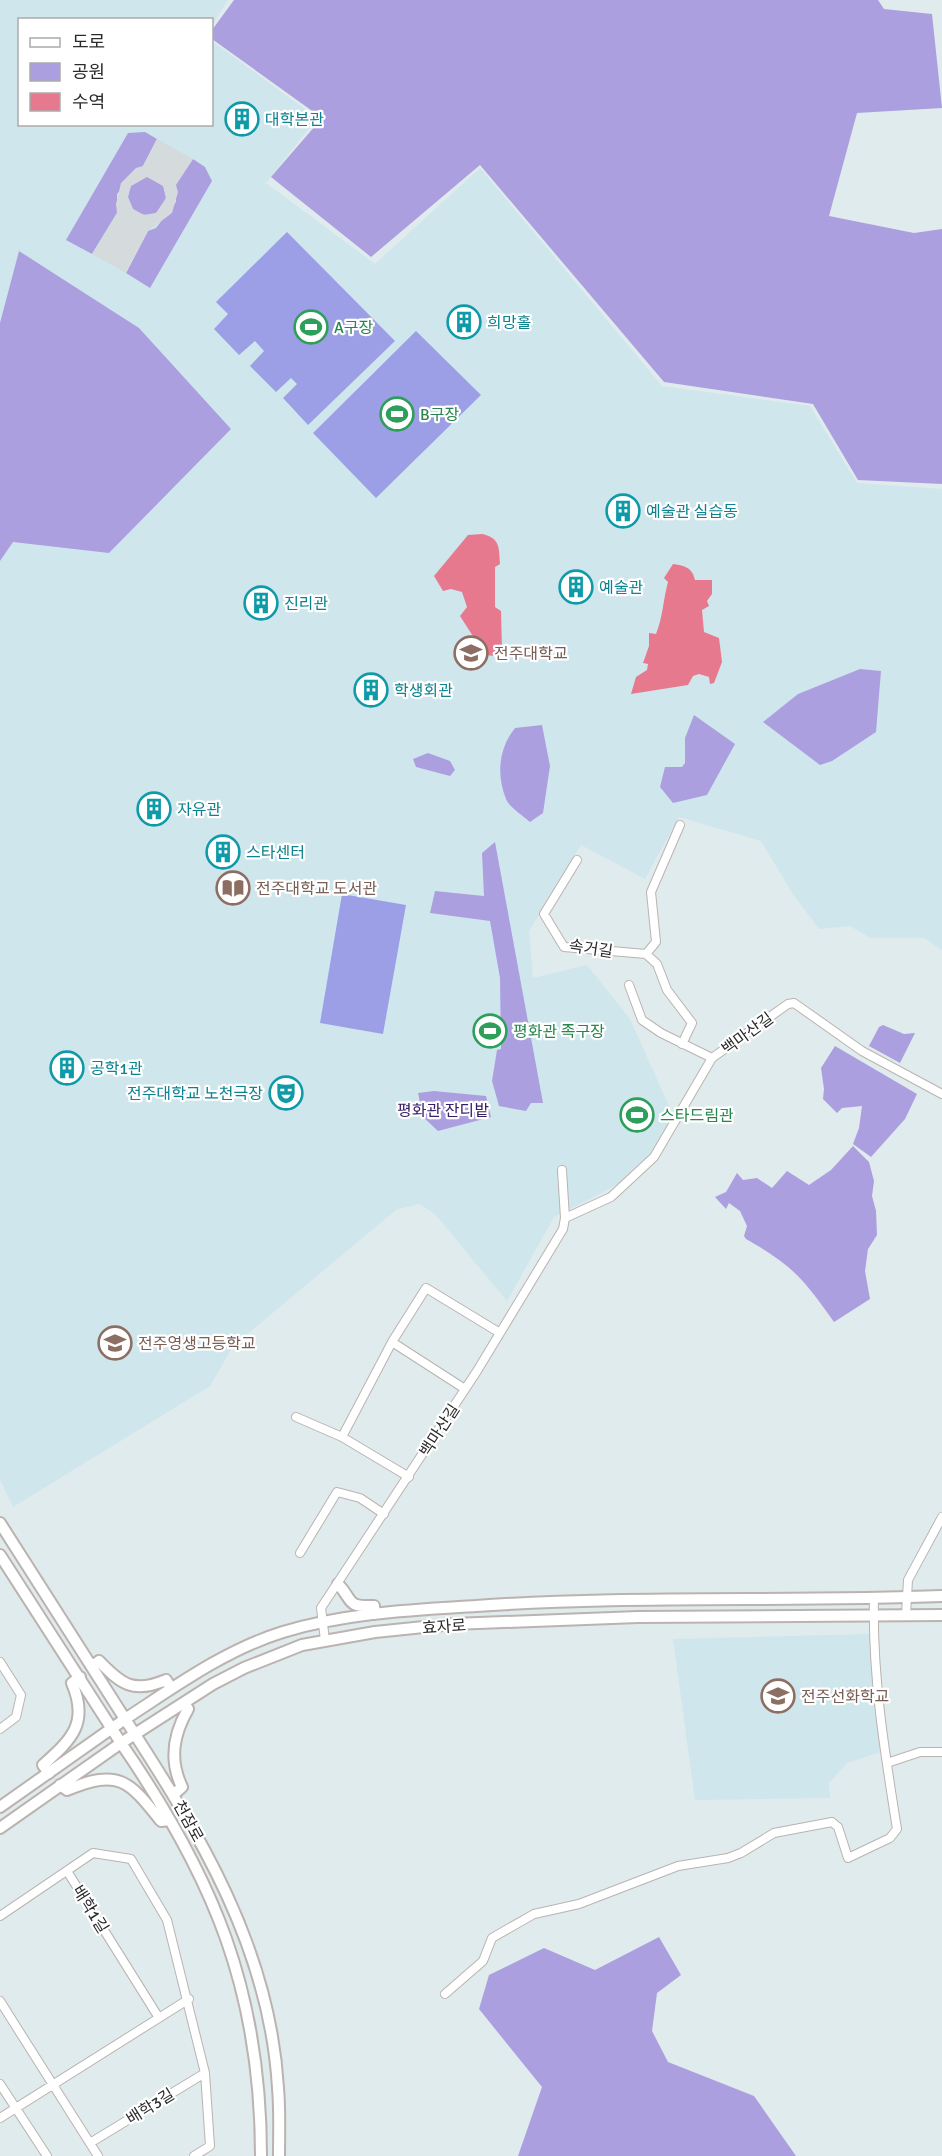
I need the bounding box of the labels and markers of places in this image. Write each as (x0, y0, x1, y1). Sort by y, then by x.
building icon: 대학본관 (224, 101, 260, 137)
place label: 대학본관 (265, 110, 324, 130)
building icon: 희망홀 (446, 304, 482, 340)
sports icon: A구장 (293, 309, 329, 345)
place label: 희망홀 (487, 313, 531, 333)
place label: A구장 (334, 318, 374, 338)
sports icon: B구장 (379, 396, 415, 432)
place label: B구장 (420, 405, 459, 425)
building icon: 예술관 실습동 (605, 493, 641, 529)
place label: 예술관 실습동 (646, 502, 738, 522)
building icon: 예술관 (558, 569, 594, 605)
place label: 예술관 (599, 578, 643, 598)
building icon: 진리관 (243, 585, 279, 621)
place label: 진리관 (284, 594, 328, 614)
school or university icon: 전주대학교 (453, 635, 489, 671)
place label: 전주대학교 (494, 644, 568, 664)
building icon: 학생회관 (353, 672, 389, 708)
place label: 학생회관 (394, 681, 453, 701)
building icon: 자유관 (136, 791, 172, 827)
place label: 자유관 (177, 800, 221, 820)
building icon: 스타센터 (205, 834, 241, 870)
place label: 스타센터 (246, 843, 305, 863)
library icon: 전주대학교 도서관 (215, 870, 251, 906)
place label: 전주대학교 도서관 (256, 879, 378, 899)
sports icon: 평화관 족구장 (472, 1013, 508, 1049)
place label: 평화관 족구장 (513, 1022, 605, 1042)
building icon: 공학1관 (49, 1050, 85, 1086)
place label: 공학1관 (90, 1059, 143, 1079)
theatre icon: 전주대학교 노천극장 (268, 1075, 304, 1111)
place label: 전주대학교 노천극장 (127, 1084, 263, 1104)
sports icon: 스타드림관 (619, 1097, 655, 1133)
place label: 스타드림관 (660, 1106, 734, 1126)
school or university icon: 전주영생고등학교 (97, 1325, 133, 1361)
place label: 전주영생고등학교 (138, 1334, 256, 1354)
school or university icon: 전주선화학교 (760, 1678, 796, 1714)
place label: 전주선화학교 (801, 1687, 889, 1707)

